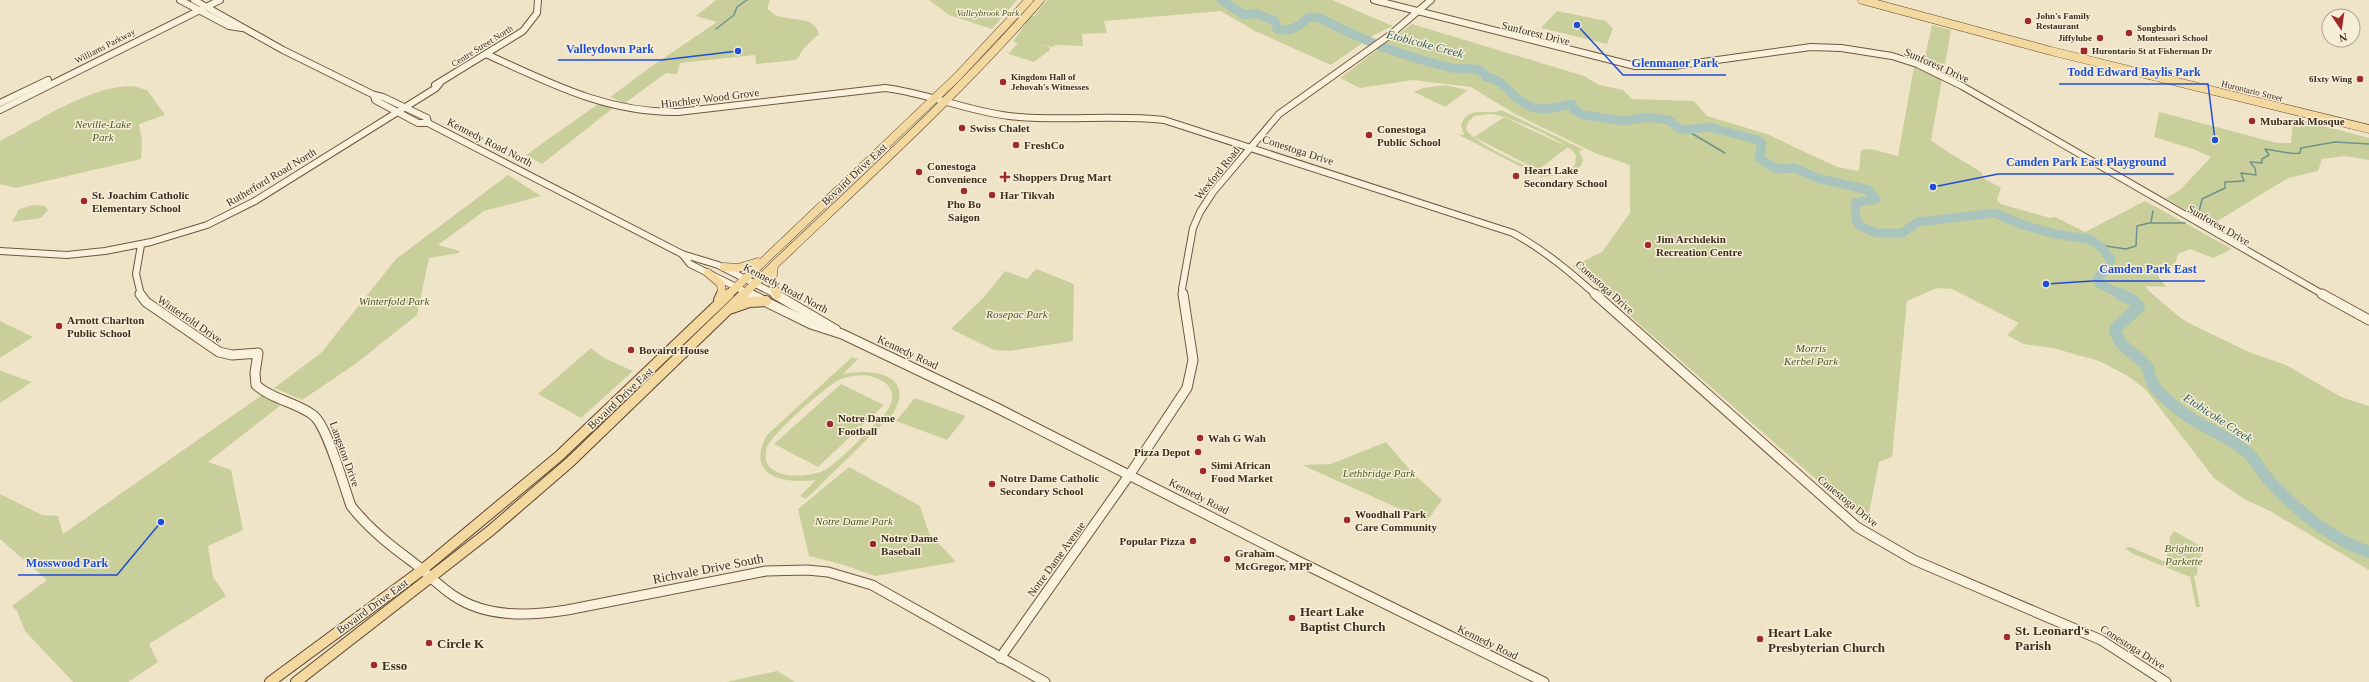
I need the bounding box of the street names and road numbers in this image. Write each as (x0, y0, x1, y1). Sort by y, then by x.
street label: Sunforest Drive (1501, 19, 1572, 47)
street label: Centre Street North (449, 23, 515, 69)
street label: Williams Parkway (73, 26, 137, 66)
street label: Sunforest Drive (1903, 45, 1971, 85)
street label: Hurontario Street (2220, 79, 2284, 104)
street label: Hinchley Wood Grove (660, 86, 760, 110)
street label: Kennedy Road North (445, 115, 535, 169)
street label: Conestoga Drive (1261, 133, 1335, 167)
street label: Bovaird Drive East (819, 141, 889, 207)
street label: Wexford Road (1192, 144, 1242, 202)
street label: Rutherford Road North (224, 145, 319, 209)
street label: Sunforest Drive (2186, 202, 2252, 248)
street label: Conestoga Drive (1573, 258, 1637, 316)
street label: Kennedy Road North (742, 261, 831, 316)
street label: Winterfold Drive (155, 293, 225, 345)
street label: Kennedy Road (876, 333, 941, 372)
street label: Bovaird Drive East (585, 365, 655, 431)
street label: Langston Drive (328, 420, 362, 488)
street label: Conestoga Drive (1815, 473, 1881, 529)
street label: Kennedy Road (1167, 476, 1231, 516)
street label: Notre Dame Avenue (1025, 519, 1087, 599)
street label: Richvale Drive South (651, 550, 765, 587)
street label: Bovaird Drive East (334, 576, 410, 636)
street label: Kennedy Road (1456, 622, 1521, 662)
street label: Conestoga Drive (2098, 622, 2168, 672)

